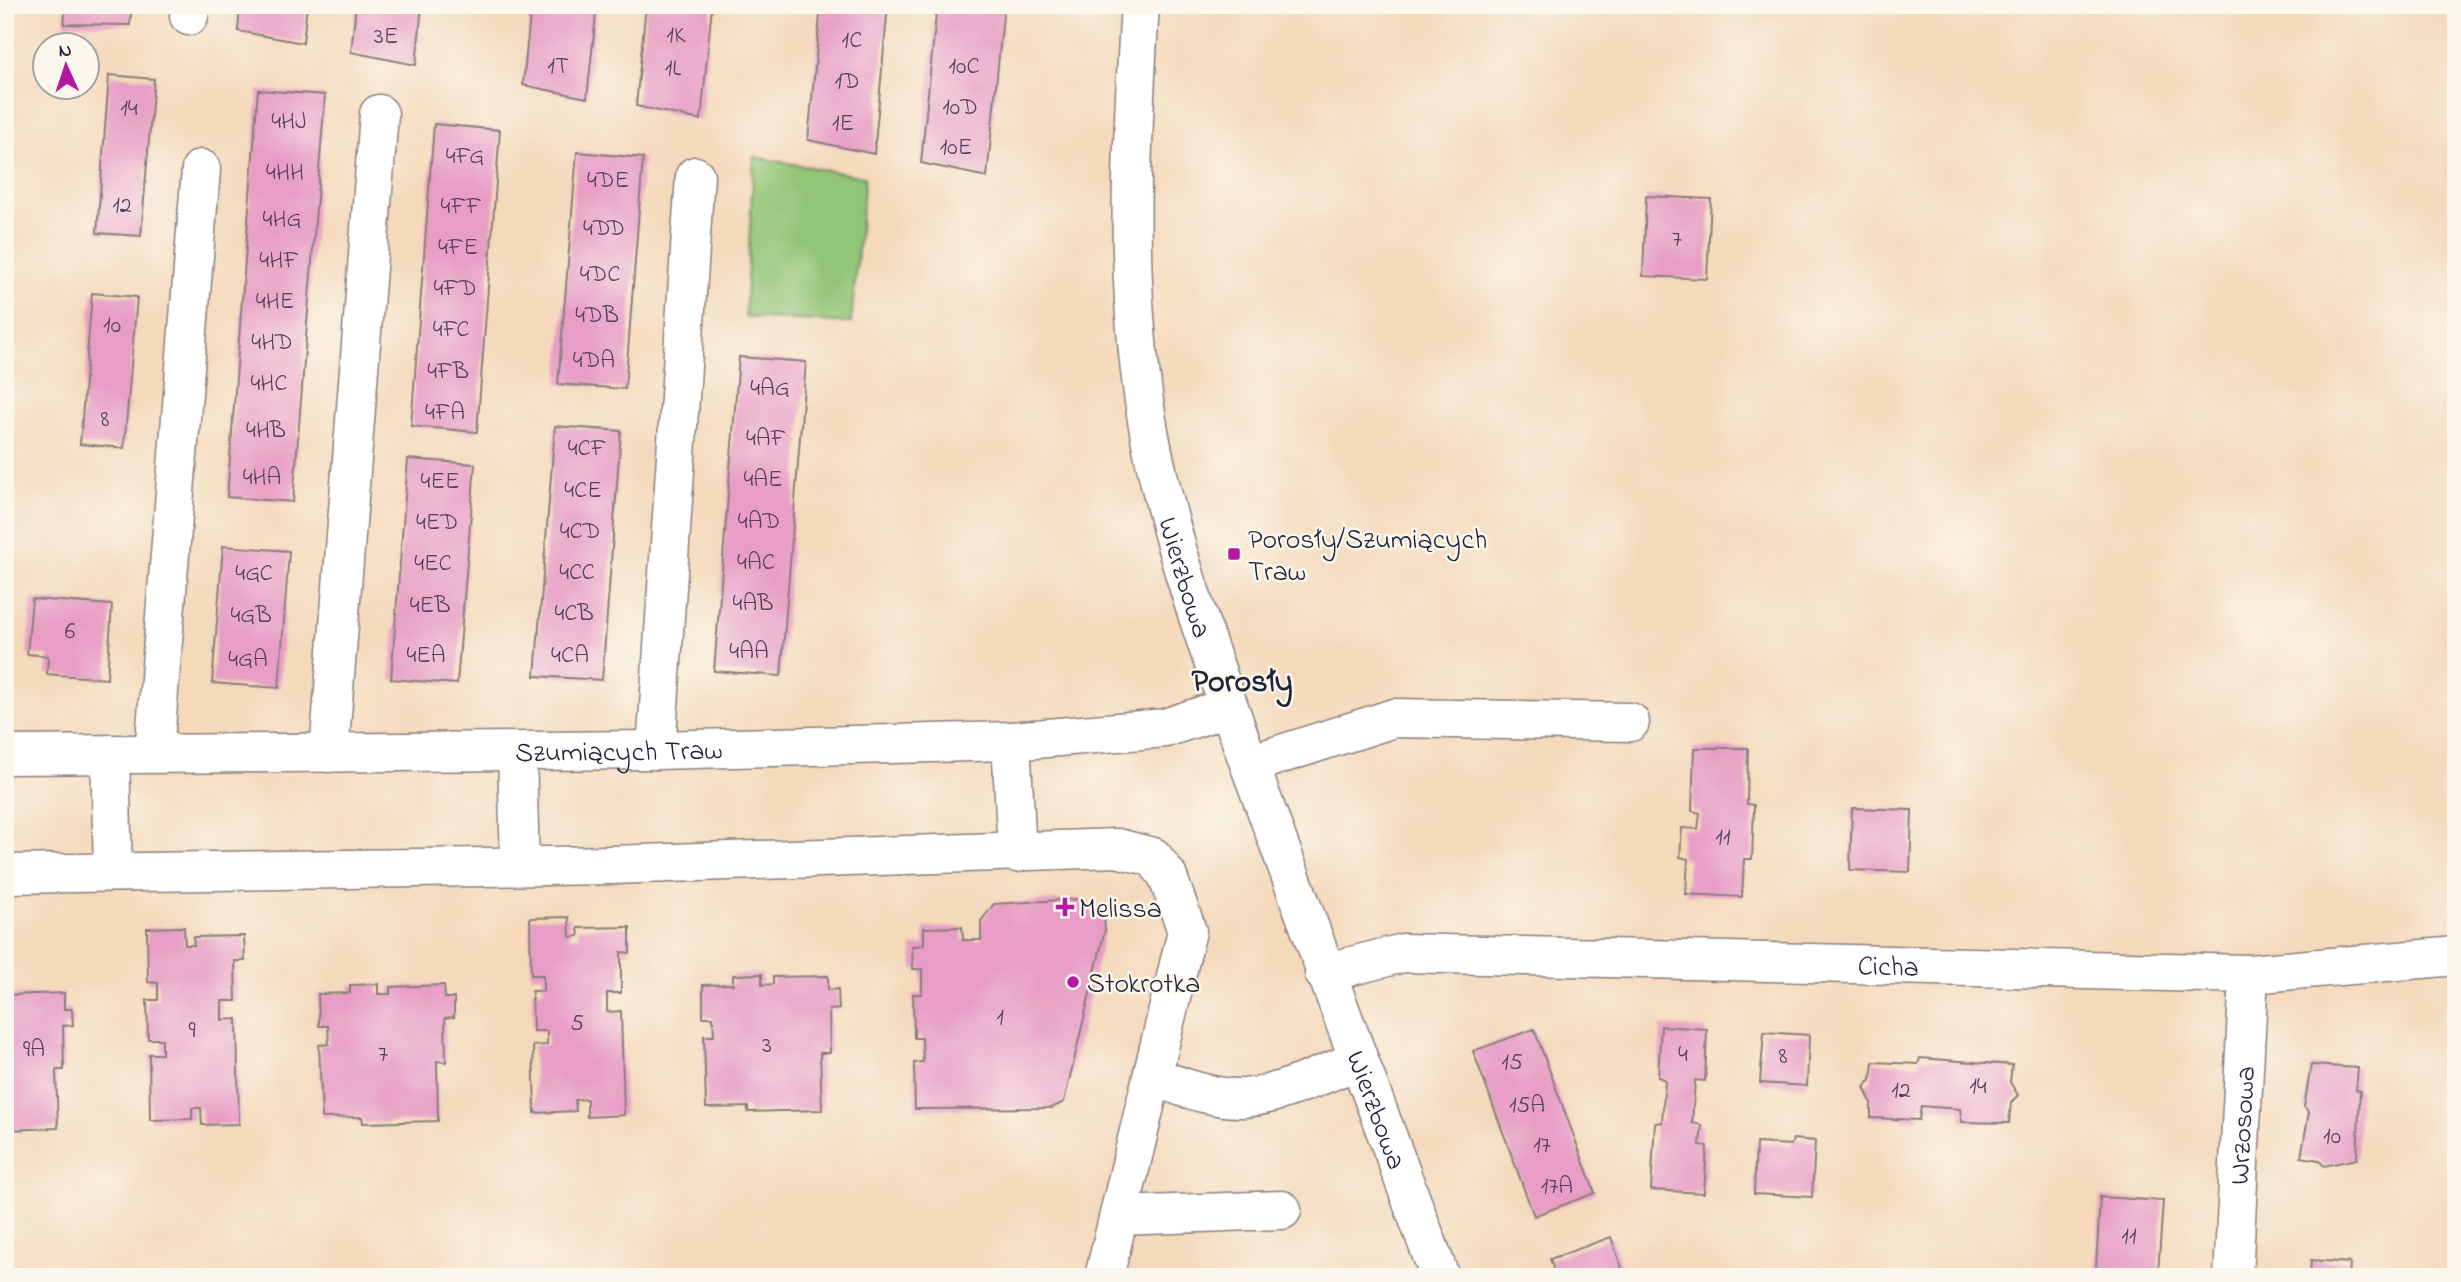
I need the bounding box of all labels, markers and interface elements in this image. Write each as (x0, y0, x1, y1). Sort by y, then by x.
house number: 1K (666, 19, 686, 54)
house number: 3E (374, 20, 398, 55)
house number: 1C (842, 24, 862, 59)
north arrow (32, 32, 102, 102)
text: N (58, 38, 73, 65)
house number: 1T (547, 50, 569, 85)
house number: 10C (948, 50, 980, 85)
house number: 1L (665, 52, 681, 87)
house number: 1D (834, 65, 860, 100)
house number: 10D (942, 91, 978, 126)
house number: 14 (120, 92, 138, 127)
house number: 4HJ (271, 105, 307, 140)
house number: 1E (832, 107, 854, 142)
house number: 10E (940, 131, 972, 166)
house number: 4FG (446, 140, 484, 175)
house number: 4HH (266, 156, 304, 191)
house number: 4DE (587, 164, 629, 199)
house number: 12 (112, 189, 132, 224)
house number: 4FF (441, 190, 482, 225)
house number: 4HG (263, 203, 301, 238)
house number: 4DD (583, 212, 625, 247)
house number: 7 (1672, 223, 1682, 258)
house number: 4FE (438, 231, 478, 266)
house number: 4HF (259, 244, 299, 279)
house number: 4DC (580, 258, 620, 293)
house number: 4FD (433, 272, 477, 307)
house number: 4HE (256, 285, 294, 320)
house number: 4DB (575, 299, 619, 334)
house number: 10 (103, 309, 121, 344)
house number: 4FC (433, 313, 469, 348)
house number: 4HD (251, 326, 293, 361)
house number: 4DA (573, 344, 615, 379)
house number: 4FB (427, 355, 469, 390)
house number: 4HC (250, 367, 288, 402)
house number: 4AG (750, 372, 790, 407)
house number: 4FA (425, 396, 465, 431)
house number: 8 (101, 403, 110, 438)
house number: 4HB (246, 414, 286, 449)
house number: 4AF (746, 422, 787, 457)
house number: 4CF (568, 432, 607, 467)
house number: 4HA (243, 461, 281, 496)
house number: 4AE (743, 463, 783, 498)
house number: 4EE (421, 465, 459, 500)
house number: 4CE (564, 474, 602, 509)
house number: 4AD (738, 505, 780, 540)
house number: 4ED (416, 506, 458, 541)
street label: Wierzbowa (1145, 513, 1221, 644)
house number: 4CD (560, 515, 600, 550)
place label: Porosły/Szumiących Traw (1248, 521, 1487, 594)
house number: 4AC (737, 546, 775, 581)
marker: Porosły/Szumiących Traw (1226, 546, 1242, 562)
house number: 4EC (414, 547, 452, 582)
house number: 4CC (559, 556, 595, 591)
house number: 4GC (235, 557, 273, 592)
house number: 4AB (733, 587, 773, 622)
house number: 4EB (410, 589, 450, 624)
house number: 4CB (554, 597, 594, 632)
house number: 4GB (230, 599, 272, 634)
house number: 6 (65, 615, 76, 650)
house number: 4AA (729, 635, 769, 670)
house number: 4EA (406, 639, 446, 674)
house number: 4CA (551, 639, 589, 674)
house number: 4GA (228, 643, 268, 678)
district label: Porosły (1191, 660, 1293, 708)
street label: Szumiących Traw (515, 731, 723, 775)
house number: 11 (1715, 821, 1731, 856)
place label: Melissa (1079, 890, 1162, 931)
marker: Melissa (1057, 899, 1073, 915)
street label: Cicha (1857, 947, 1919, 990)
place label: Stokrotka (1087, 965, 1200, 1006)
marker: Stokrotka (1065, 974, 1081, 990)
house number: 1 (996, 1001, 1004, 1036)
house number: 5 (570, 1007, 584, 1042)
house number: 9 (188, 1014, 196, 1049)
house number: 3 (762, 1029, 772, 1064)
house number: 9A (23, 1033, 45, 1068)
house number: 7 (378, 1038, 388, 1073)
house number: 4 (1678, 1038, 1688, 1073)
house number: 8 (1779, 1040, 1788, 1075)
street label: Wierzbowa (1333, 1045, 1415, 1176)
house number: 15 (1501, 1046, 1523, 1081)
street label: Wrzosowa (2221, 1065, 2268, 1186)
house number: 14 (1969, 1070, 1987, 1105)
house number: 12 (1891, 1074, 1911, 1109)
house number: 15A (1509, 1089, 1545, 1124)
house number: 10 (2323, 1120, 2341, 1155)
house number: 17 (1533, 1129, 1551, 1164)
house number: 17A (1541, 1170, 1573, 1205)
house number: 11 (2121, 1220, 2137, 1255)

